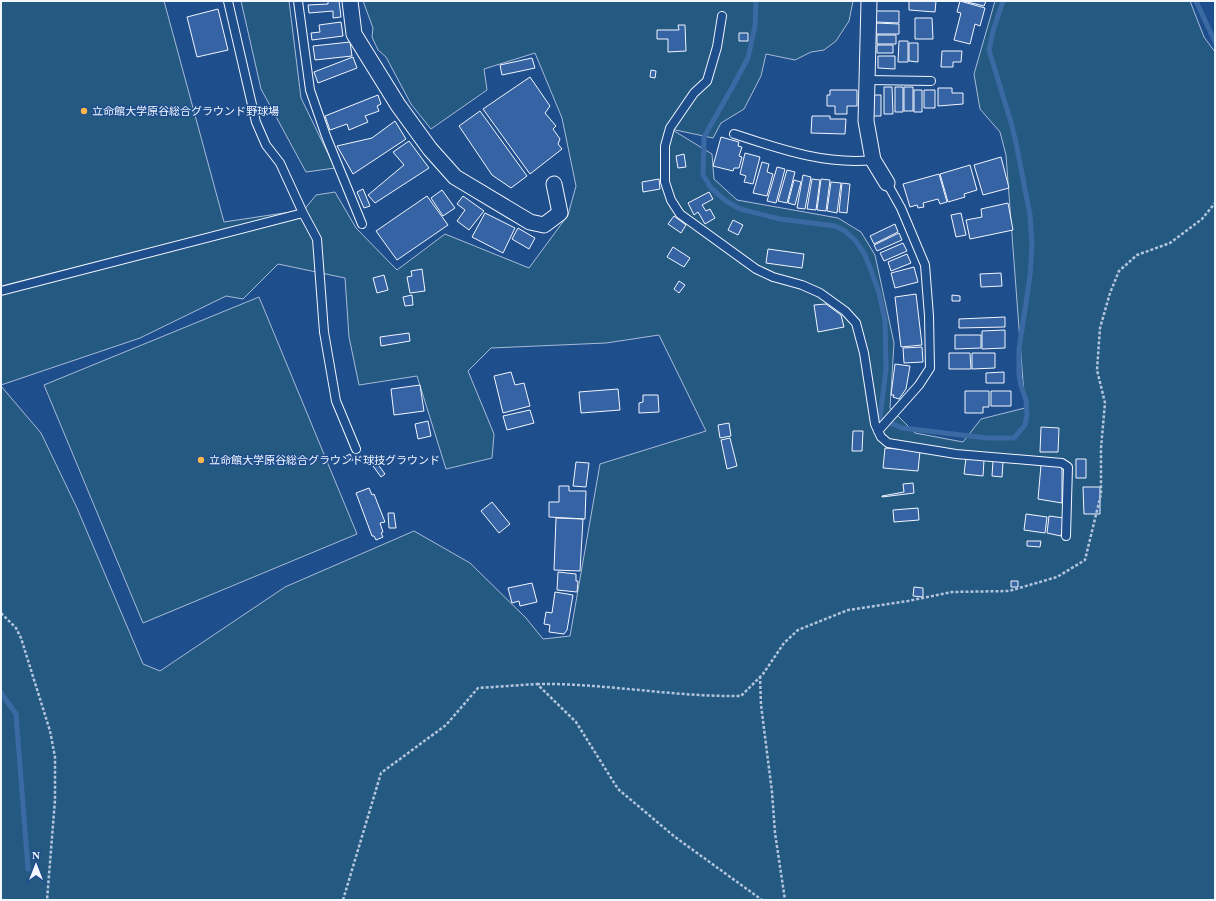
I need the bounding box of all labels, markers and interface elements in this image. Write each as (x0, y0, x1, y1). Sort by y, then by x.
place label: 立命館大学原谷総合グラウンド野球場 (92, 105, 279, 117)
marker: 立命館大学原谷総合グラウンド野球場 (79, 106, 89, 116)
place label: 立命館大学原谷総合グラウンド球技グラウンド (209, 454, 440, 466)
marker: 立命館大学原谷総合グラウンド球技グラウンド (196, 455, 206, 465)
north arrow (16, 845, 56, 885)
text: N (32, 849, 40, 861)

